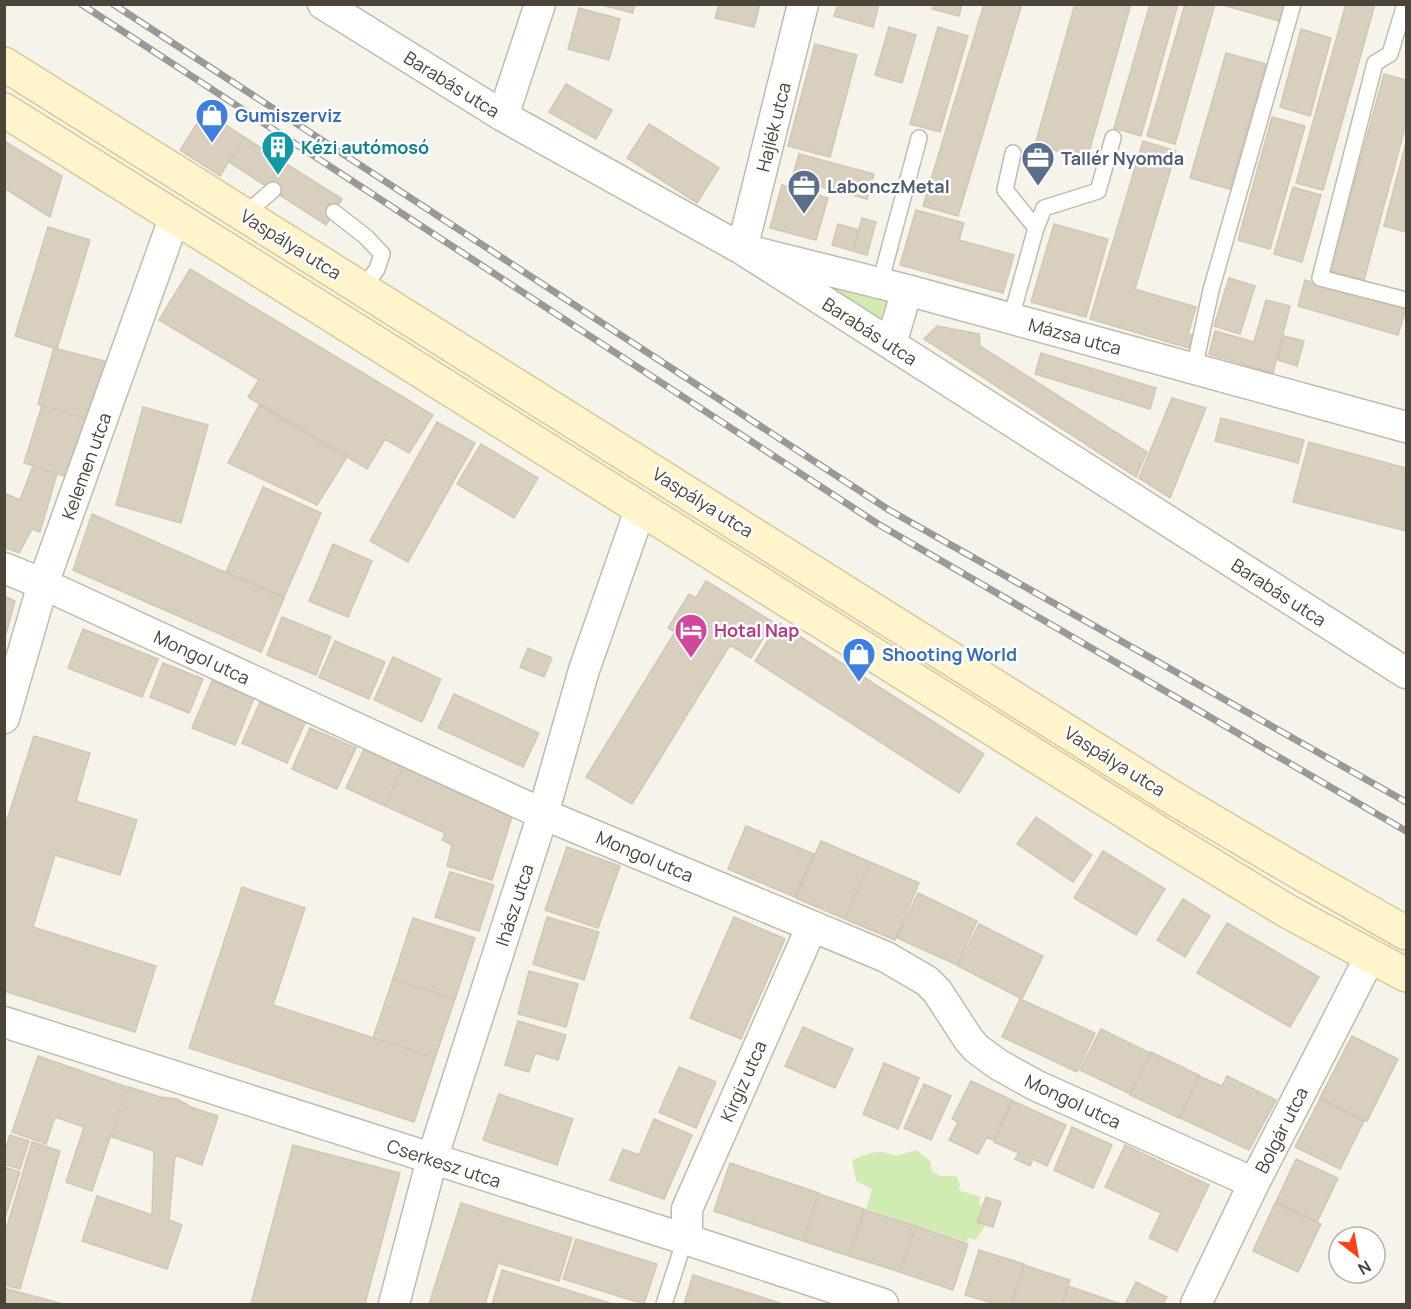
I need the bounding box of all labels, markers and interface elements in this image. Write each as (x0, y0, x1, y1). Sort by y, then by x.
street label: Barabás utca (400, 45, 504, 123)
street label: Hajlék utca (750, 80, 796, 174)
shop icon: Gumiszerviz (194, 97, 230, 144)
place label: Gumiszerviz (235, 103, 342, 127)
building icon: Kézi autómosó (260, 129, 296, 176)
place label: Kézi autómosó (301, 135, 429, 159)
office icon: Tallér Nyomda (1020, 140, 1056, 187)
place label: Tallér Nyomda (1061, 146, 1184, 170)
office icon: LabonczMetal (786, 168, 822, 215)
place label: LabonczMetal (827, 174, 950, 198)
street label: Vaspálya utca (236, 203, 346, 285)
street label: Barabás utca (818, 291, 922, 371)
street label: Mázsa utca (1026, 312, 1124, 360)
street label: Kelemen utca (56, 409, 116, 523)
street label: Vaspálya utca (648, 461, 758, 543)
street label: Barabás utca (1227, 552, 1331, 632)
hotel icon: Hotal Nap (673, 612, 709, 659)
place label: Hotal Nap (714, 618, 799, 642)
street label: Mongol utca (150, 624, 254, 690)
shop icon: Shooting World (841, 636, 877, 683)
place label: Shooting World (882, 642, 1017, 666)
street label: Vaspálya utca (1060, 720, 1170, 802)
street label: Mongol utca (593, 825, 697, 887)
street label: Ihász utca (489, 861, 539, 949)
street label: Kirgiz utca (714, 1037, 772, 1125)
street label: Mongol utca (1021, 1068, 1125, 1134)
street label: Bolgár utca (1249, 1083, 1313, 1177)
street label: Cserkesz utca (384, 1133, 504, 1193)
north arrow (1327, 1225, 1387, 1285)
text: N (1354, 1255, 1375, 1280)

